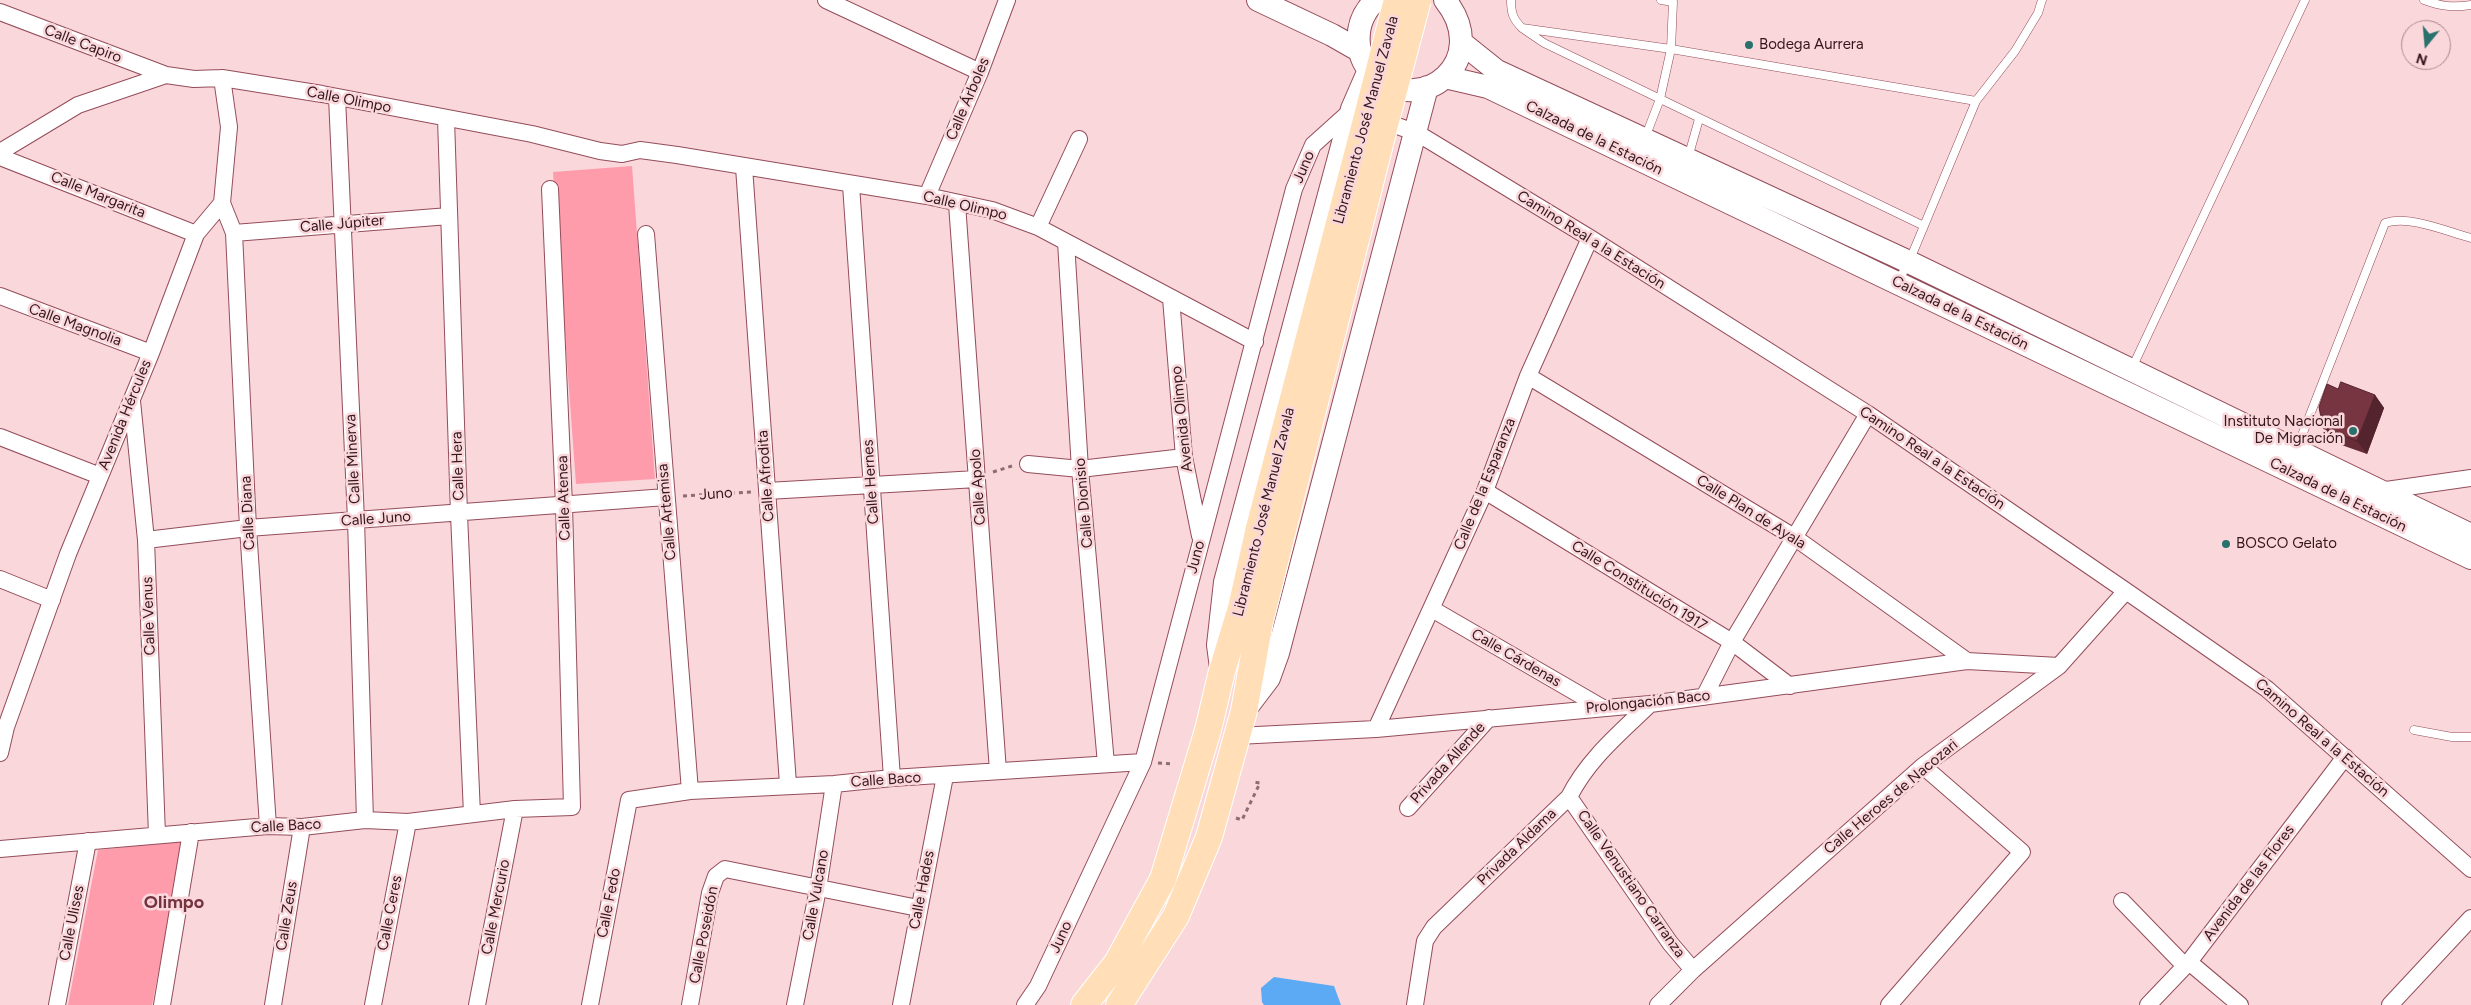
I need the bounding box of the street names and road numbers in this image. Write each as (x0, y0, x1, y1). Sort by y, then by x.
street label: Libramiento José Manuel Zavala (1330, 14, 1402, 226)
street label: Calle Capiro (42, 21, 124, 67)
street label: Calle Árboles (942, 55, 994, 143)
street label: Calle Olimpo (305, 83, 393, 117)
street label: Calzada de la Estación (1523, 97, 1665, 179)
street label: Juno (1289, 148, 1319, 186)
street label: Calle Margarita (48, 168, 148, 222)
street label: Camino Real a la Estación (1513, 187, 1669, 293)
street label: Calle Olimpo (921, 188, 1009, 224)
street label: Calle Júpiter (299, 211, 385, 237)
street label: Calzada de la Estación (1889, 272, 2031, 354)
street label: Calle Magnolia (26, 300, 124, 350)
street label: Avenida Hércules (95, 357, 155, 473)
street label: Avenida Olimpo (1167, 365, 1197, 473)
street label: Camino Real a la Estación (1856, 403, 2008, 513)
street label: Libramiento José Manuel Zavala (1229, 406, 1299, 618)
street label: Calle Minerva (342, 414, 364, 504)
street label: Calle de la Esparanza (1450, 415, 1520, 553)
street label: Calle Afrodita (754, 429, 778, 523)
street label: Calle Hera (448, 431, 468, 501)
street label: Calle Hernes (859, 439, 883, 525)
street label: Calle Apolo (966, 448, 990, 526)
street label: Calzada de la Estación (2267, 454, 2409, 536)
street label: Calle Atenea (554, 455, 574, 541)
street label: Calle Dionisio (1071, 457, 1097, 549)
street label: Calle Artemisa (654, 463, 680, 561)
street label: Calle Plan de Ayala (1693, 471, 1809, 553)
street label: Calle Diana (237, 475, 259, 551)
street label: Juno (699, 484, 733, 504)
street label: Calle Juno (340, 508, 412, 530)
street label: Calle Constitución 1917 (1568, 537, 1710, 635)
street label: Juno (1183, 539, 1209, 575)
street label: Calle Venus (139, 576, 159, 656)
street label: Calle Cárdenas (1468, 625, 1564, 691)
street label: Camino Real a la Estación (2251, 675, 2393, 801)
street label: Prolongación Baco (1585, 687, 1711, 717)
street label: Privada Allende (1407, 719, 1489, 807)
street label: Calle Heroes de Nacozari (1820, 736, 1962, 858)
street label: Calle Baco (850, 769, 922, 791)
street label: Privada Aldama (1474, 805, 1560, 889)
street label: Calle Venustiano Carranza (1573, 807, 1689, 961)
street label: Calle Baco (250, 815, 322, 837)
street label: Avenida de las Flores (2200, 821, 2298, 945)
street label: Calle Vulcano (799, 848, 833, 942)
street label: Calle Hades (906, 849, 938, 931)
street label: Calle Mercurio (478, 858, 514, 956)
street label: Calle Fedo (593, 867, 625, 939)
street label: Calle Ceres (374, 874, 406, 952)
street label: Calle Zeus (273, 880, 301, 952)
street label: Calle Ulises (56, 884, 88, 962)
street label: Calle Poseidón (686, 885, 722, 985)
street label: Juno (1046, 918, 1076, 956)

